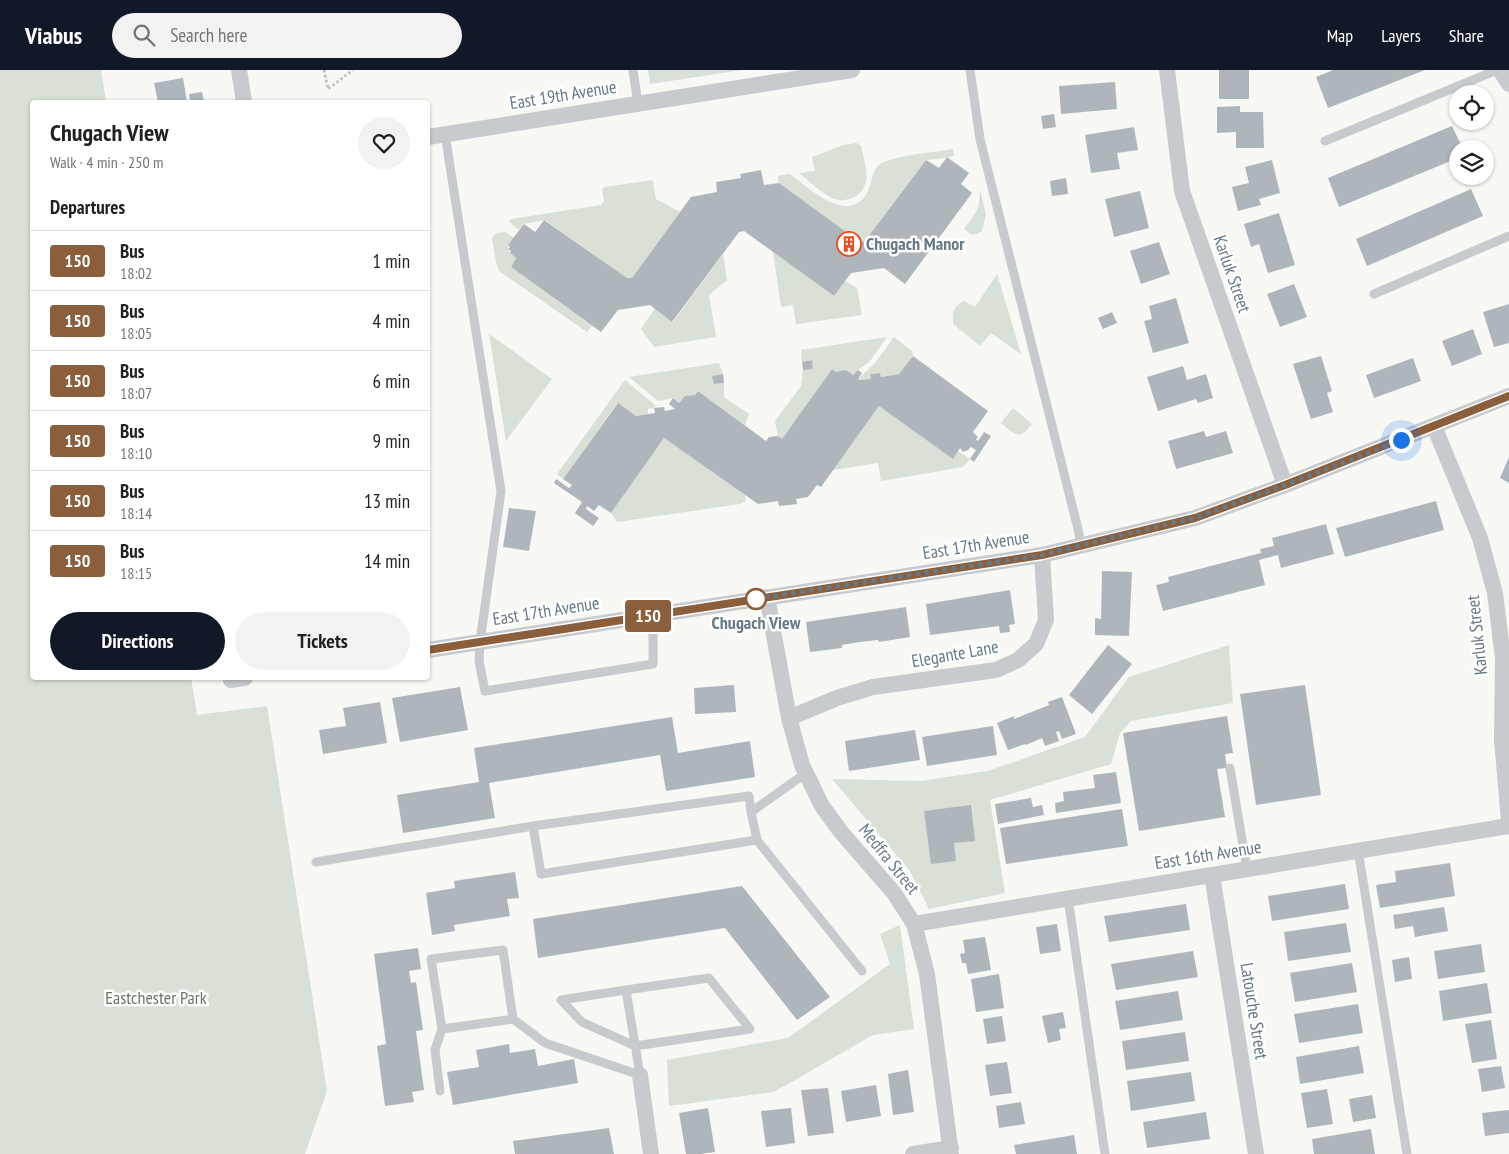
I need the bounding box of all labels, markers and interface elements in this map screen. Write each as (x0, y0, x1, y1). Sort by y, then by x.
search box (112, 13, 462, 58)
text: Viabus (25, 20, 82, 51)
icon: search (130, 21, 158, 49)
text: Search here (170, 23, 247, 47)
text: Map (1327, 24, 1353, 47)
text: Layers (1381, 24, 1421, 47)
text: Share (1449, 24, 1484, 47)
street label: East 19th Avenue (508, 75, 618, 114)
map controls (1449, 85, 1494, 185)
button: locate (1449, 85, 1494, 130)
text: Chugach View (50, 117, 169, 148)
button: heart (358, 117, 410, 169)
button: layers (1449, 140, 1494, 185)
text: Walk · 4 min · 250 m (50, 152, 163, 172)
text: Departures (50, 195, 125, 219)
building icon: Chugach Manor (836, 231, 862, 257)
place label: Chugach Manor (866, 232, 965, 255)
street label: Karluk Street (1209, 232, 1256, 316)
text: Bus (120, 239, 144, 263)
text: 150 (65, 249, 90, 272)
text: 1 min (373, 249, 410, 273)
text: 18:02 (120, 263, 152, 283)
text: Bus (120, 299, 144, 323)
text: 150 (65, 309, 90, 332)
text: 4 min (373, 309, 410, 333)
text: 18:05 (120, 323, 152, 343)
text: Bus (120, 359, 144, 383)
text: 150 (65, 369, 90, 392)
text: 6 min (373, 369, 410, 393)
text: 18:07 (120, 383, 152, 403)
text: Bus (120, 419, 144, 443)
your location (1389, 428, 1414, 453)
text: 150 (65, 429, 90, 452)
text: 9 min (373, 429, 410, 453)
text: 18:10 (120, 443, 152, 463)
text: Bus (120, 479, 144, 503)
text: 150 (65, 489, 90, 512)
text: 13 min (364, 489, 410, 513)
text: 18:14 (120, 503, 152, 523)
street label: East 17th Avenue (921, 525, 1031, 564)
text: Bus (120, 539, 144, 563)
text: 150 (65, 549, 90, 572)
text: 14 min (364, 549, 410, 573)
text: 18:15 (120, 563, 152, 583)
marker: Chugach View (745, 588, 767, 610)
street label: East 17th Avenue (491, 591, 601, 630)
street label: Karluk Street (1461, 594, 1492, 676)
line badge: 150 (619, 600, 677, 632)
text: 150 (635, 604, 661, 627)
place label: Chugach View (712, 611, 801, 634)
button: Directions (50, 612, 225, 670)
button: Tickets (235, 612, 410, 670)
street label: Elegante Lane (910, 635, 1000, 672)
street label: Medfra Street (854, 819, 925, 899)
street label: East 16th Avenue (1153, 835, 1263, 874)
street label: Latouche Street (1235, 961, 1273, 1061)
park label: Eastchester Park (105, 986, 207, 1009)

